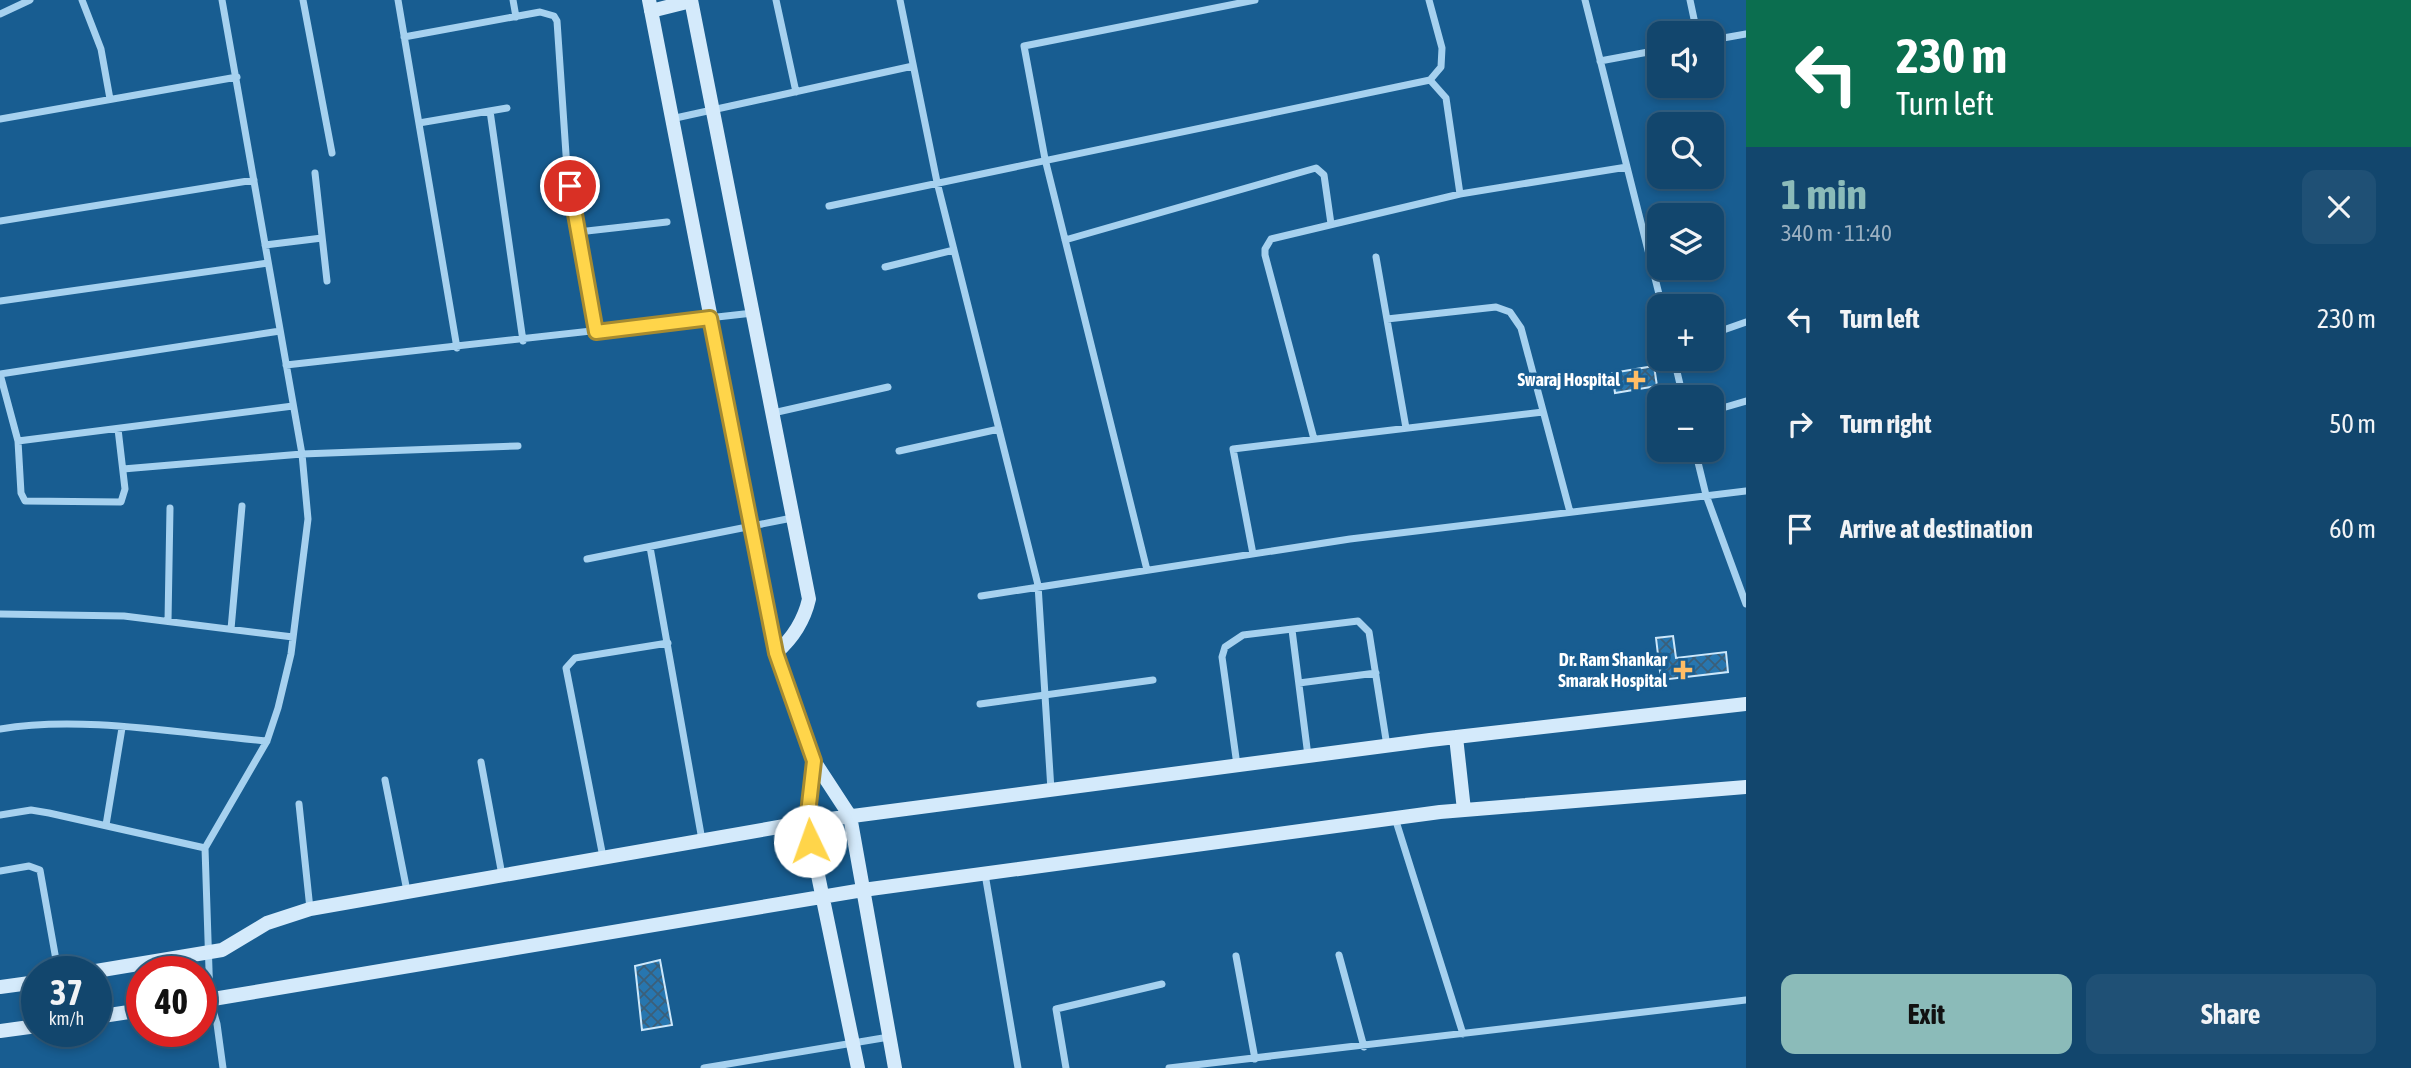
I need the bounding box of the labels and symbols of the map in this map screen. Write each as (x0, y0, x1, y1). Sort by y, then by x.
pin (540, 156, 600, 216)
place label: Swaraj Hospital (1517, 369, 1620, 390)
marker: Swaraj Hospital (1626, 370, 1646, 390)
place label: Dr. Ram Shankar Smarak Hospital (1558, 649, 1668, 691)
marker: Dr. Ram Shankar Smarak Hospital (1673, 660, 1693, 680)
position arrow (773, 804, 847, 878)
speed limit sign: 40 (126, 956, 217, 1047)

